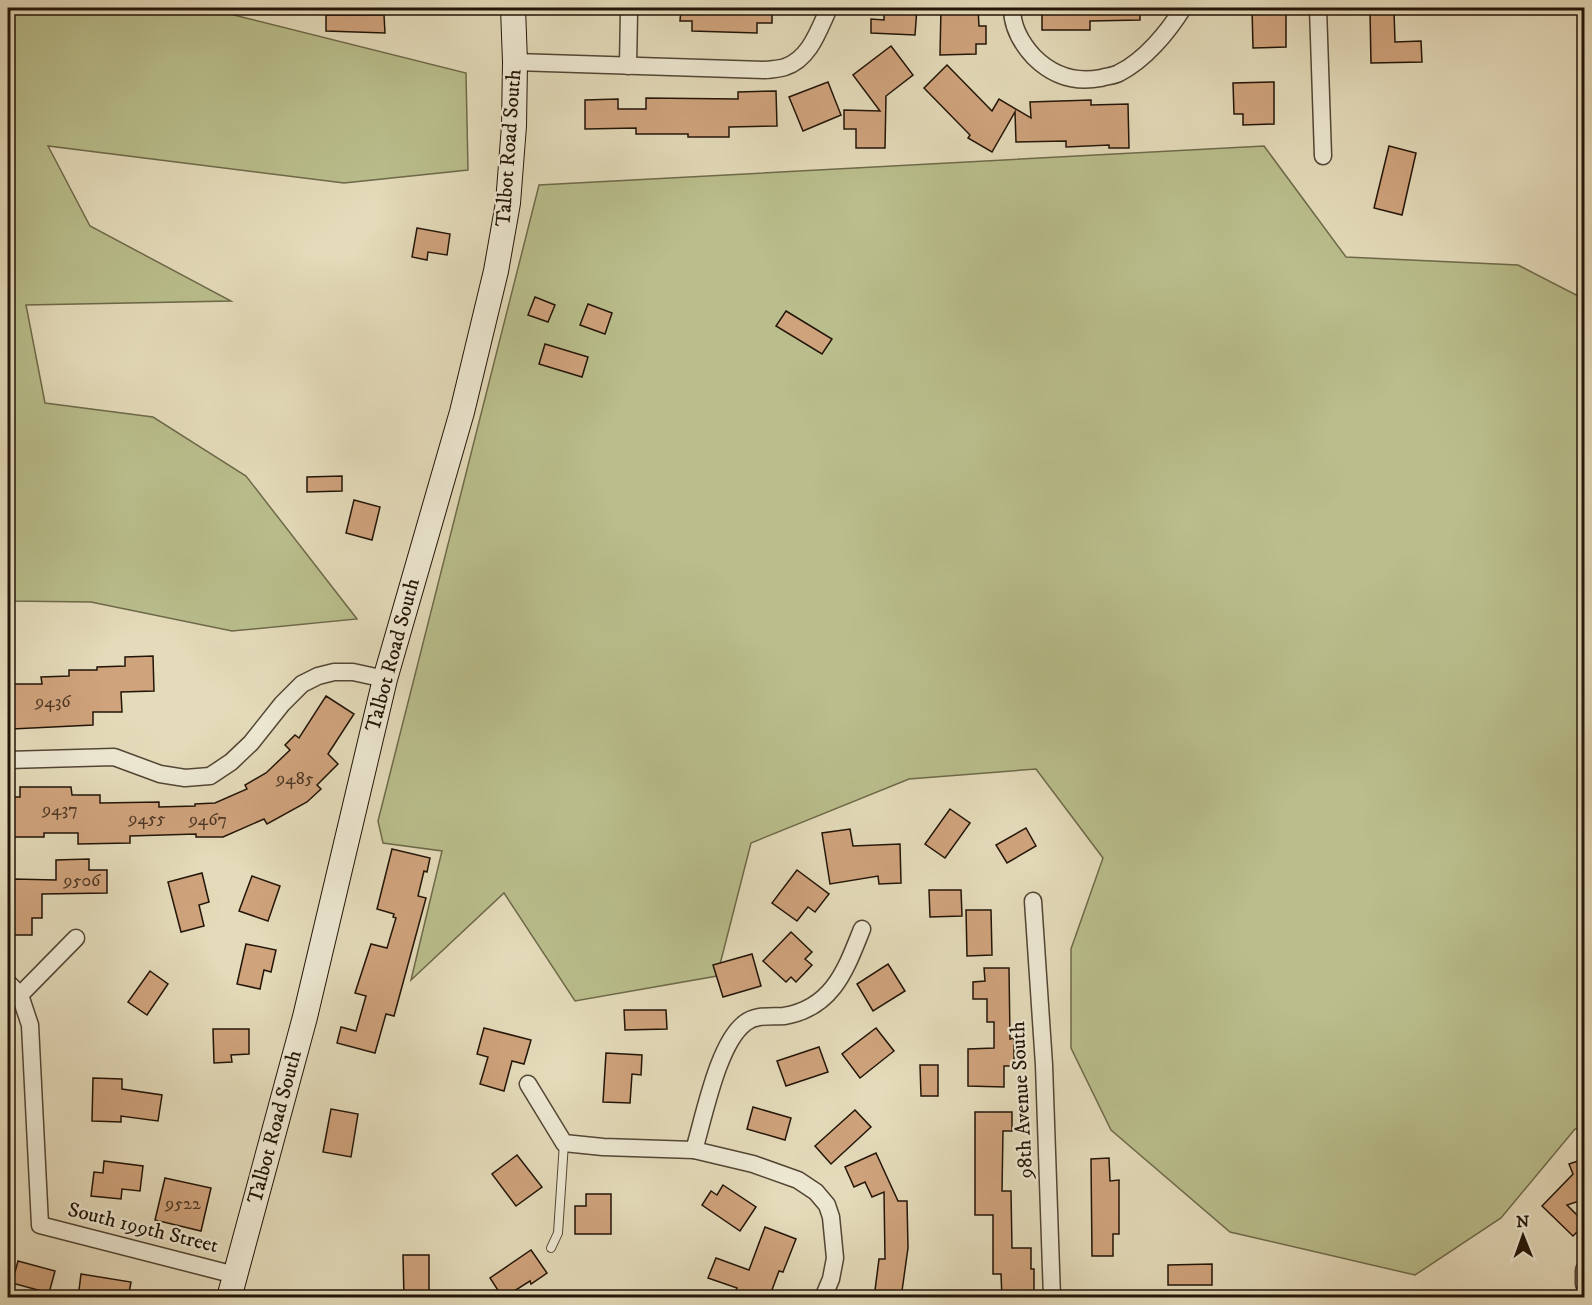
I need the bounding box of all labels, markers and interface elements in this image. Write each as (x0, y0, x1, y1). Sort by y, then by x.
street label: Talbot Road South (491, 68, 527, 228)
street label: Talbot Road South (360, 576, 426, 734)
house number: 9436 (34, 691, 71, 713)
house number: 9485 (275, 768, 314, 790)
house number: 9437 (41, 799, 78, 821)
house number: 9455 (127, 808, 166, 830)
house number: 9467 (188, 809, 227, 831)
house number: 9506 (63, 870, 101, 892)
street label: 98th Avenue South (1005, 1021, 1039, 1180)
street label: Talbot Road South (242, 1048, 308, 1206)
house number: 9522 (164, 1193, 201, 1215)
street label: South 199th Street (65, 1197, 221, 1259)
north arrow (1493, 1206, 1553, 1266)
text: N (1516, 1212, 1529, 1232)

